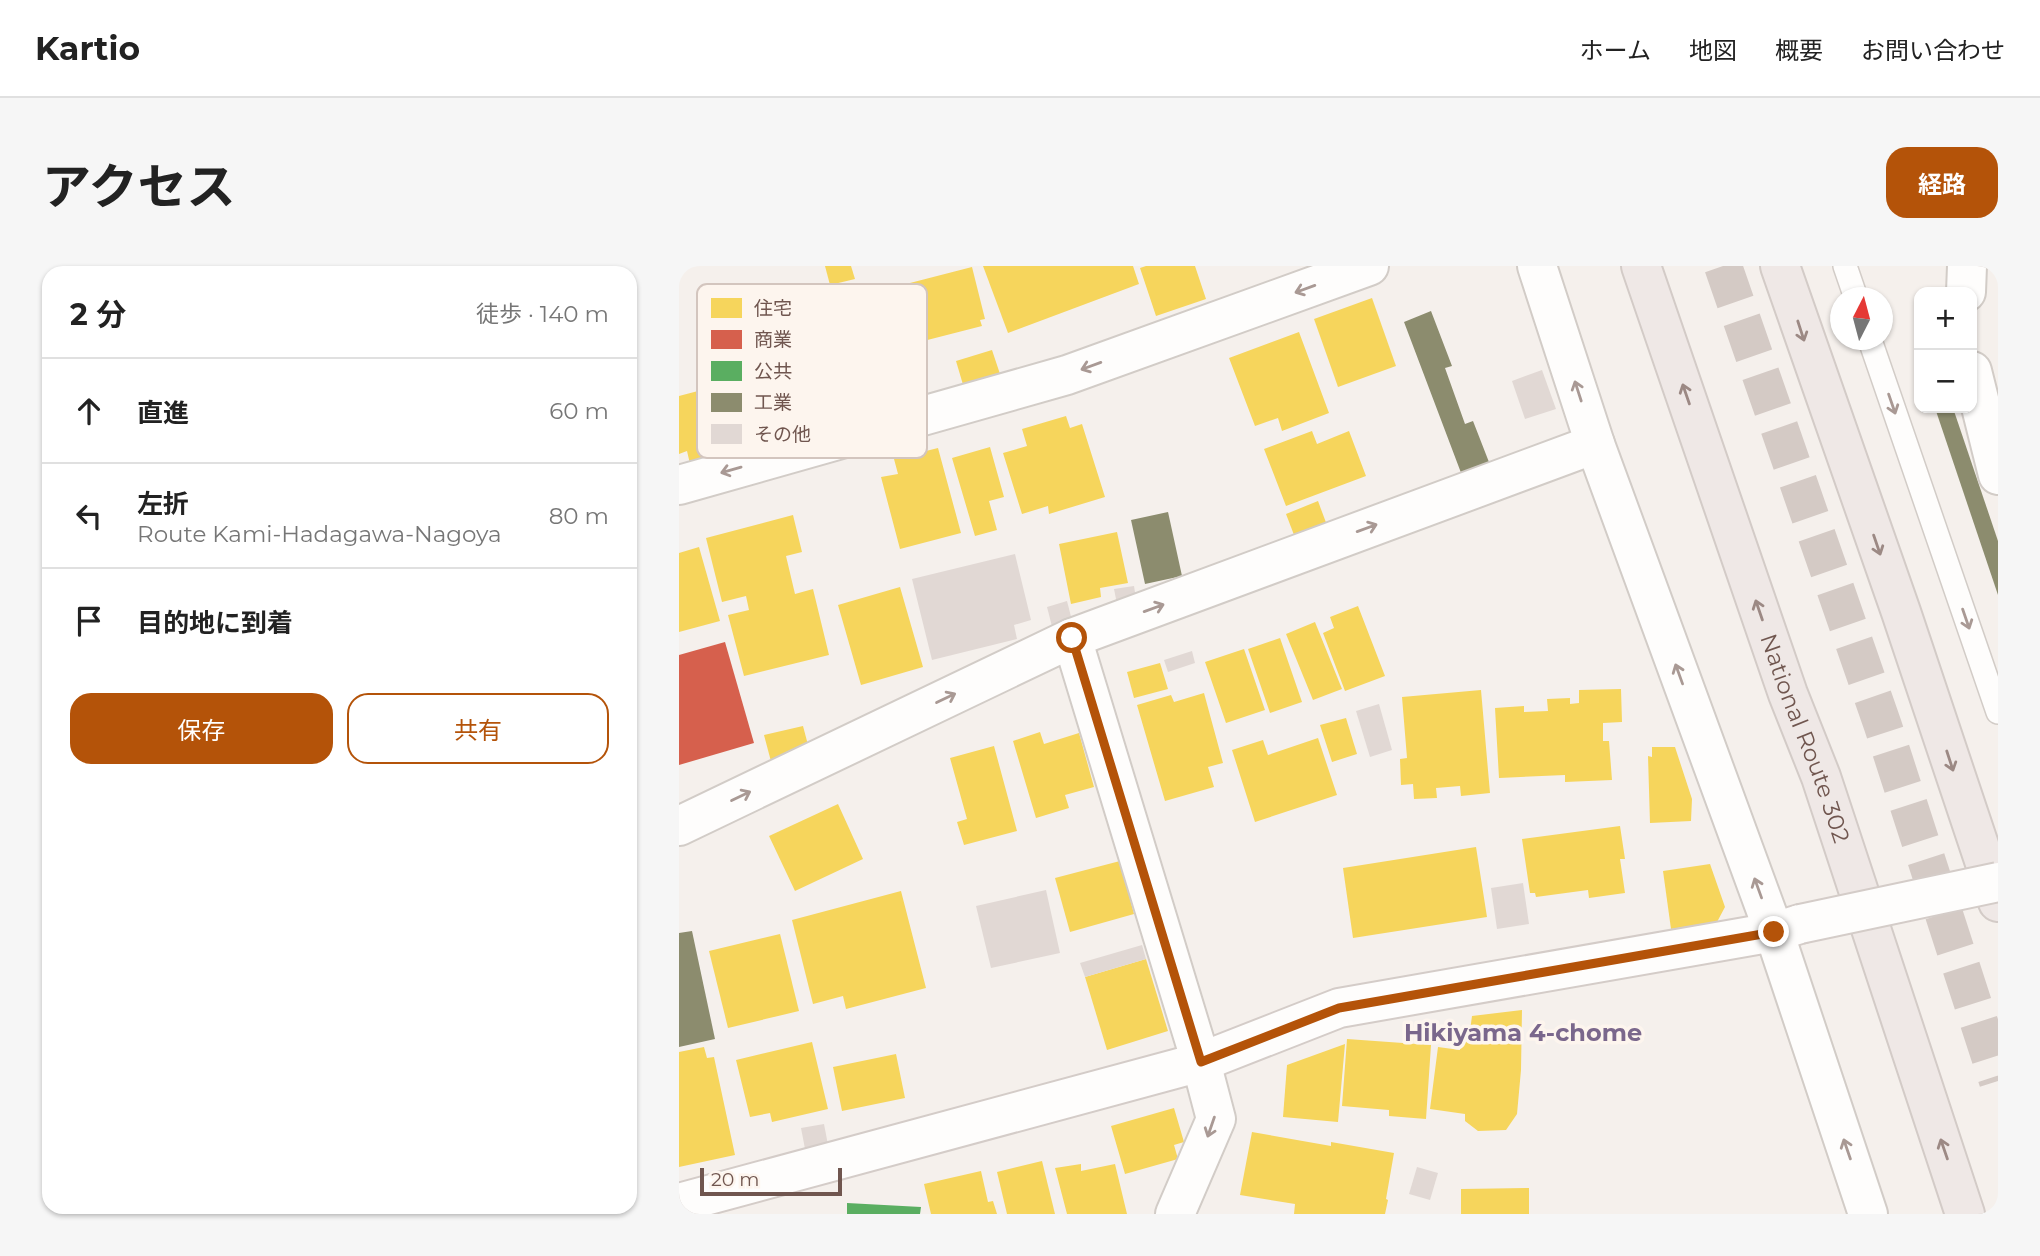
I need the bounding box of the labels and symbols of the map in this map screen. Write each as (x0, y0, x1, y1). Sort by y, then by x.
legend (697, 284, 927, 458)
one-way arrow (1294, 284, 1316, 296)
north arrow (1830, 287, 1893, 350)
text: 住宅 (754, 297, 792, 320)
one-way arrow (1796, 319, 1808, 341)
text: 商業 (754, 328, 792, 351)
text: 公共 (754, 360, 792, 383)
one-way arrow (1080, 361, 1102, 373)
one-way arrow (1570, 380, 1583, 402)
one-way arrow (1678, 384, 1691, 406)
text: 工業 (754, 391, 792, 414)
one-way arrow (1886, 393, 1899, 415)
text: その他 (754, 423, 811, 446)
one-way arrow (720, 464, 743, 477)
one-way arrow (1356, 521, 1378, 534)
one-way arrow (1872, 534, 1884, 556)
one-way arrow (1752, 599, 1764, 621)
one-way arrow (1143, 600, 1165, 613)
one-way arrow (1961, 608, 1973, 630)
route start (1056, 622, 1087, 653)
street label: National Route 302 (1754, 630, 1856, 846)
one-way arrow (1672, 663, 1684, 685)
one-way arrow (935, 691, 956, 705)
one-way arrow (1945, 749, 1958, 771)
one-way arrow (730, 789, 751, 803)
one-way arrow (1750, 877, 1763, 899)
route end (1758, 916, 1789, 947)
district label: Hikiyama 4-chome (1404, 1018, 1642, 1047)
one-way arrow (1204, 1116, 1216, 1138)
one-way arrow (1839, 1139, 1852, 1161)
one-way arrow (1937, 1139, 1949, 1161)
scale bar (700, 1165, 842, 1197)

